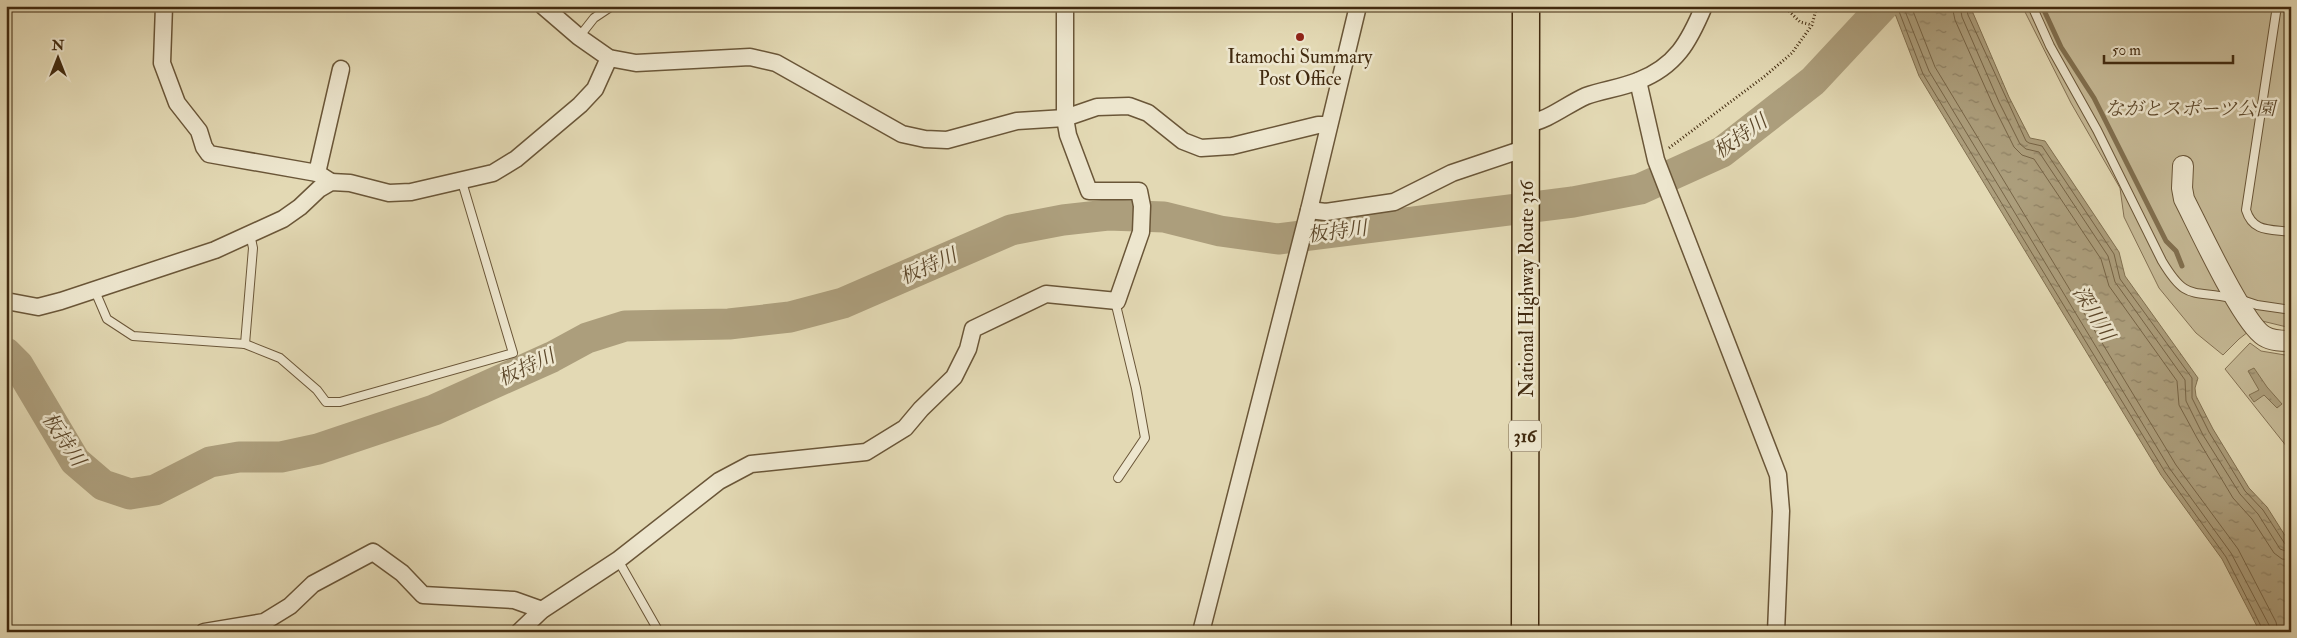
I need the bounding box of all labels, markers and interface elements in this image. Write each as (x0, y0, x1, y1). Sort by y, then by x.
marker: Itamochi Summary Post Office (1294, 31, 1306, 43)
north arrow (32, 32, 82, 82)
scale bar (2104, 32, 2233, 64)
text: N (51, 37, 65, 54)
text: 50 m (2112, 41, 2141, 60)
place label: Itamochi Summary Post Office (1228, 45, 1373, 91)
park label: ながとスポーツ公園 (2105, 97, 2278, 121)
water label: 板持川 (1709, 108, 1774, 164)
street label: National Highway Route 316 (1515, 179, 1539, 397)
water label: 板持川 (1306, 215, 1370, 248)
water label: 板持川 (896, 242, 963, 290)
water label: 深川川 (2067, 281, 2121, 347)
water label: 板持川 (494, 343, 560, 391)
water label: 板持川 (36, 407, 92, 473)
road number: 316 (1509, 421, 1541, 452)

